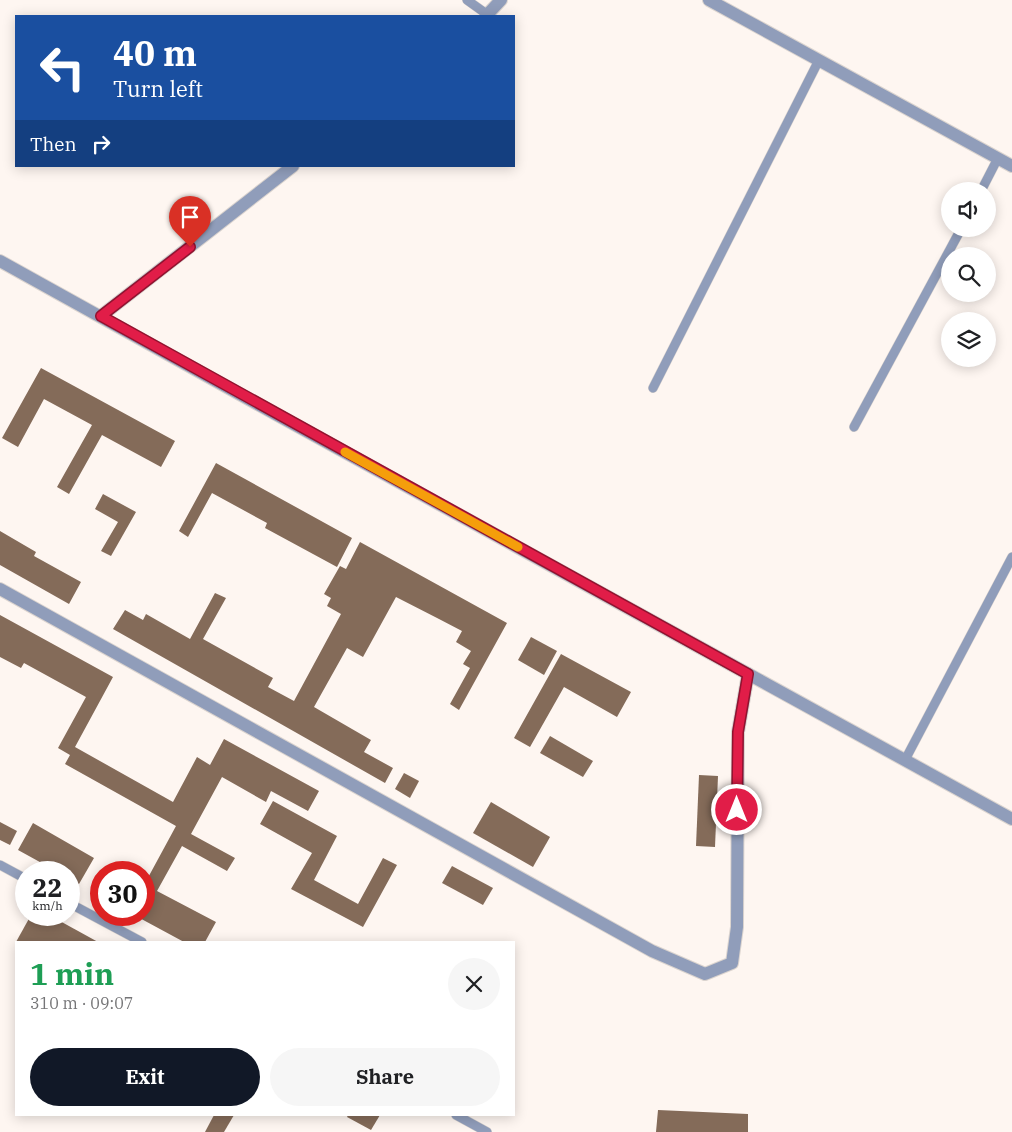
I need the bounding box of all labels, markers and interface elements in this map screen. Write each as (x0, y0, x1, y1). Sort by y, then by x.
text: 40 m (113, 30, 197, 76)
icon: left (30, 35, 95, 100)
text: Turn left (113, 74, 203, 103)
icon: right (87, 130, 115, 158)
text: Then (30, 132, 77, 156)
map controls (941, 182, 996, 367)
button: sound (941, 182, 996, 237)
pin (169, 196, 211, 247)
icon: arrive (176, 203, 204, 231)
button: search (941, 247, 996, 302)
button: layers (941, 312, 996, 367)
position arrow (710, 783, 762, 835)
speed limit sign: 30 (90, 861, 155, 926)
text: 22 (32, 871, 63, 904)
text: km/h (32, 898, 63, 913)
text: 1 min (30, 954, 114, 993)
button: close (448, 958, 500, 1010)
text: 310 m · 09:07 (30, 993, 133, 1013)
button: Exit (30, 1048, 260, 1106)
button: Share (270, 1048, 500, 1106)

